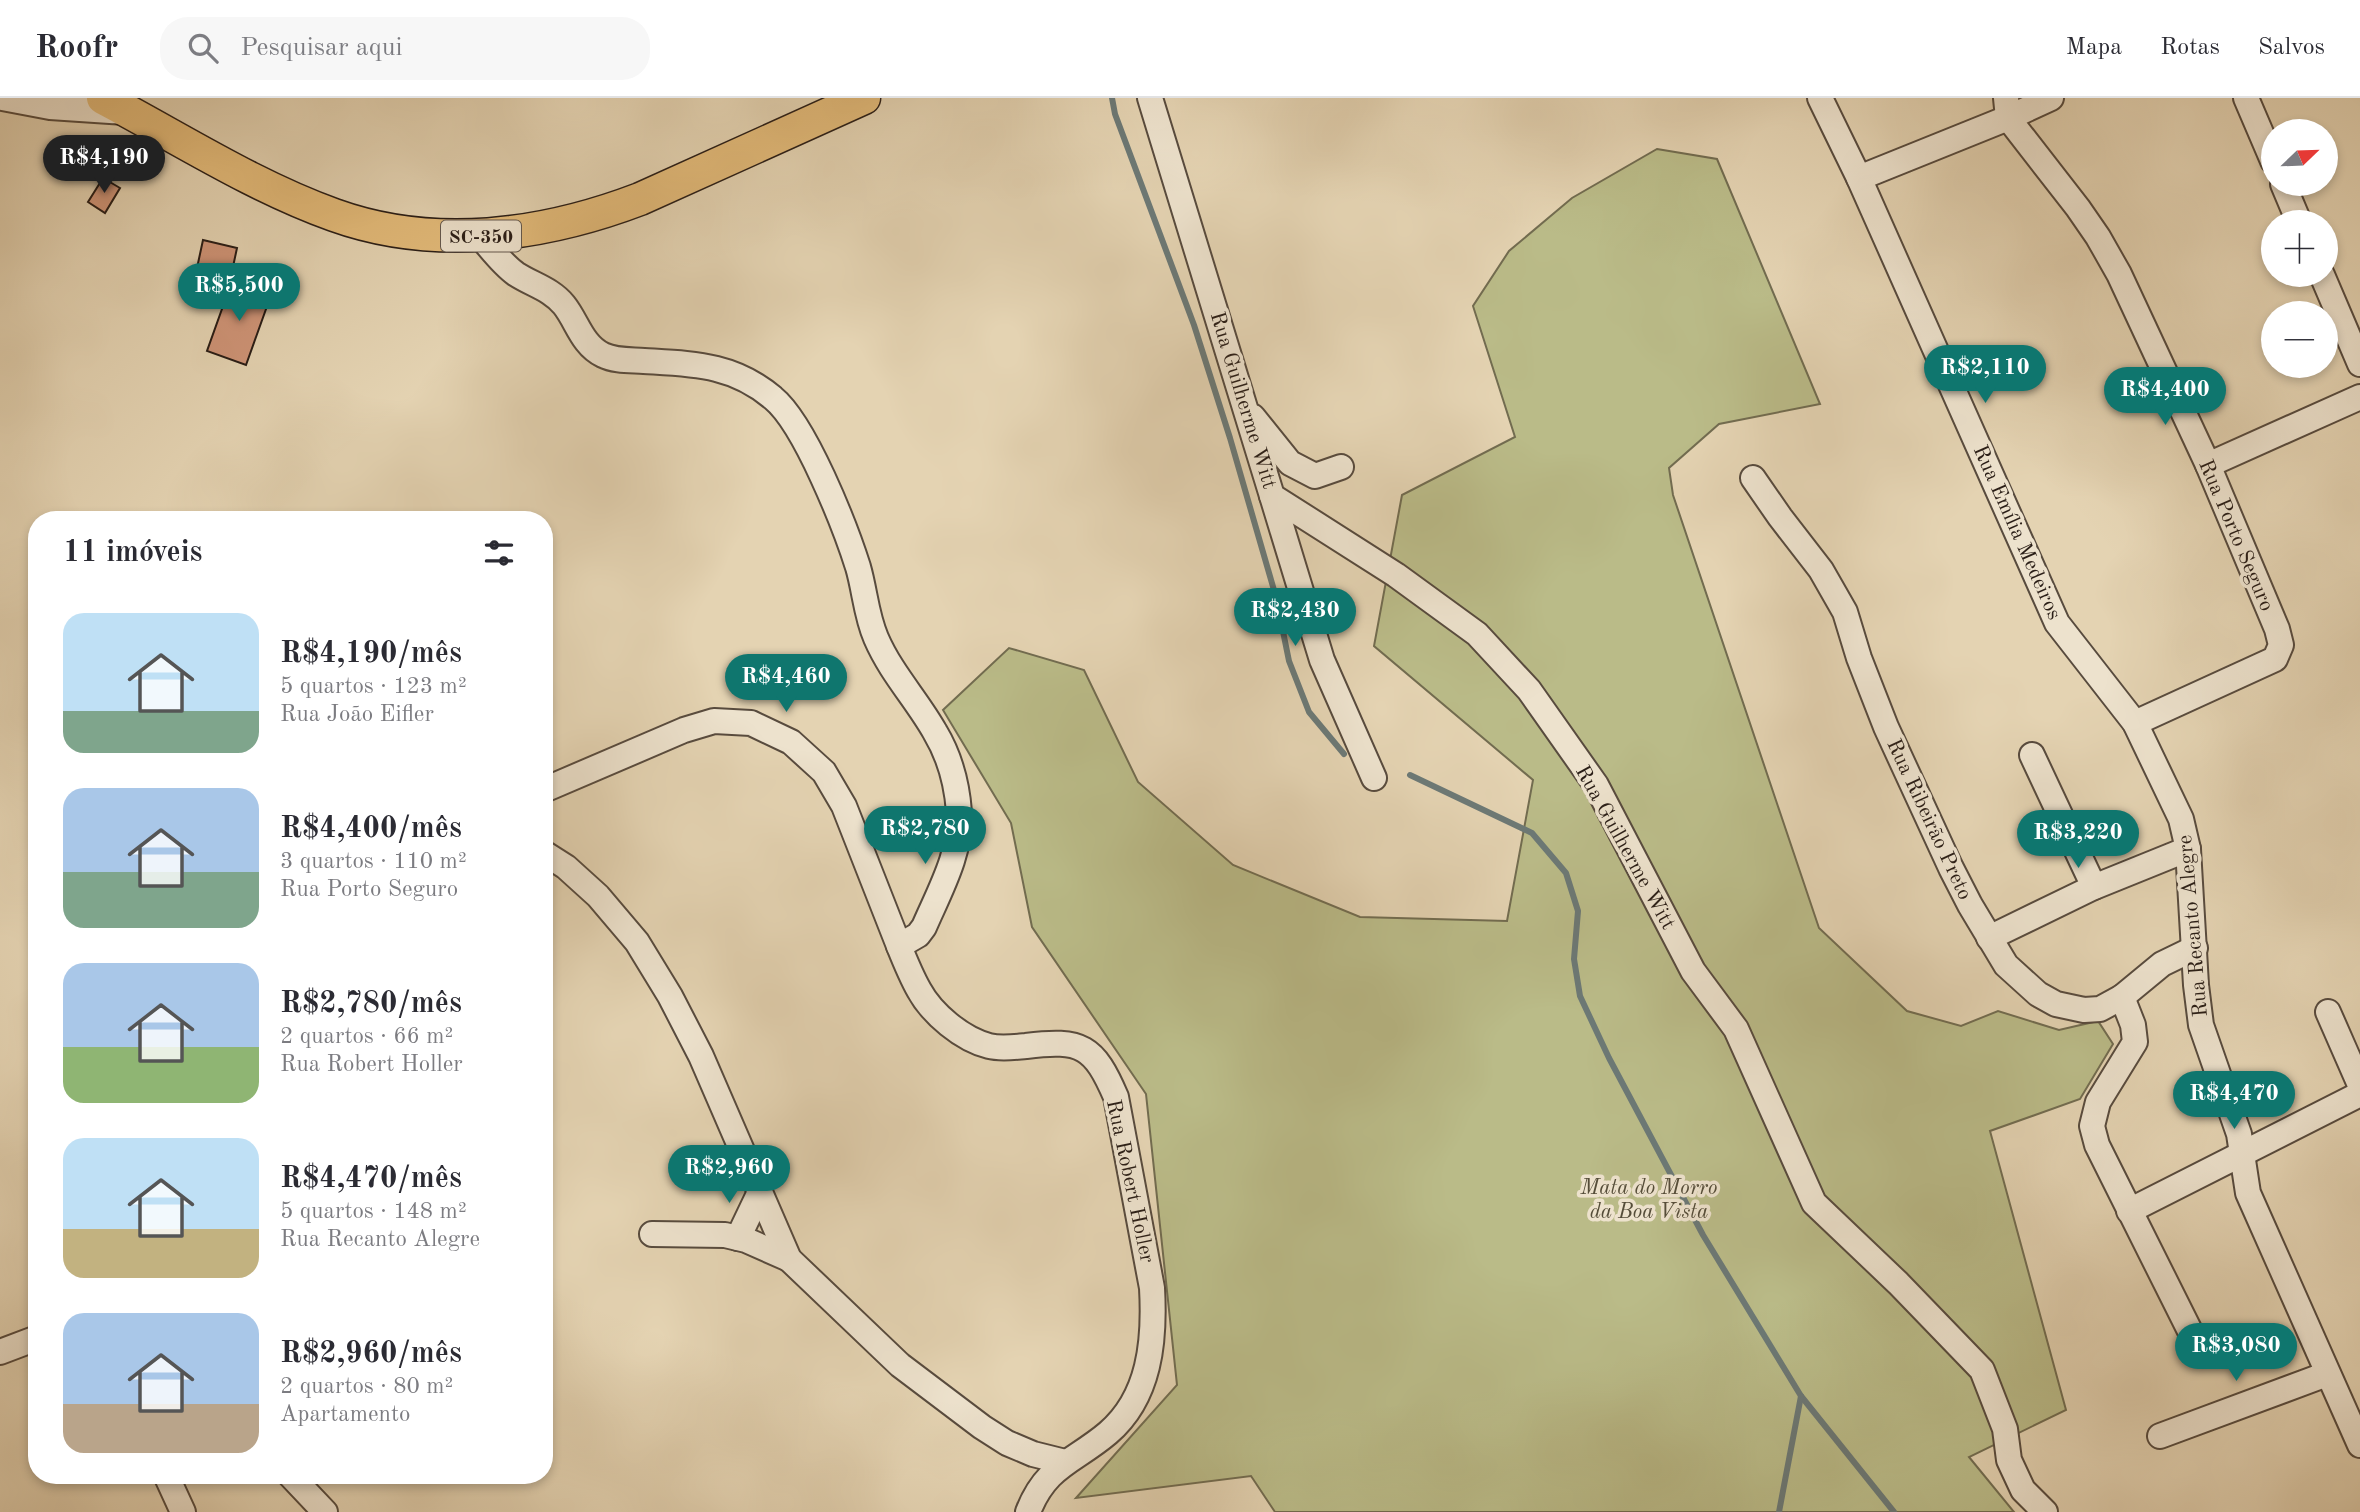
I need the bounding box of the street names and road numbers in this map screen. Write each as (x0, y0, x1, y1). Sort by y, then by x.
road number: SC-350 (441, 220, 521, 252)
street label: Rua Guilherme Witt (1206, 309, 1280, 491)
street label: Rua Emília Medeiros (1969, 442, 2065, 623)
street label: Rua Porto Seguro (2194, 457, 2277, 615)
street label: Rua Ribeirão Preto (1882, 736, 1975, 903)
street label: Rua Guilherme Witt (1571, 762, 1678, 933)
street label: Rua Recanto Alegre (2175, 834, 2212, 1018)
street label: Rua Robert Holler (1102, 1098, 1157, 1265)

